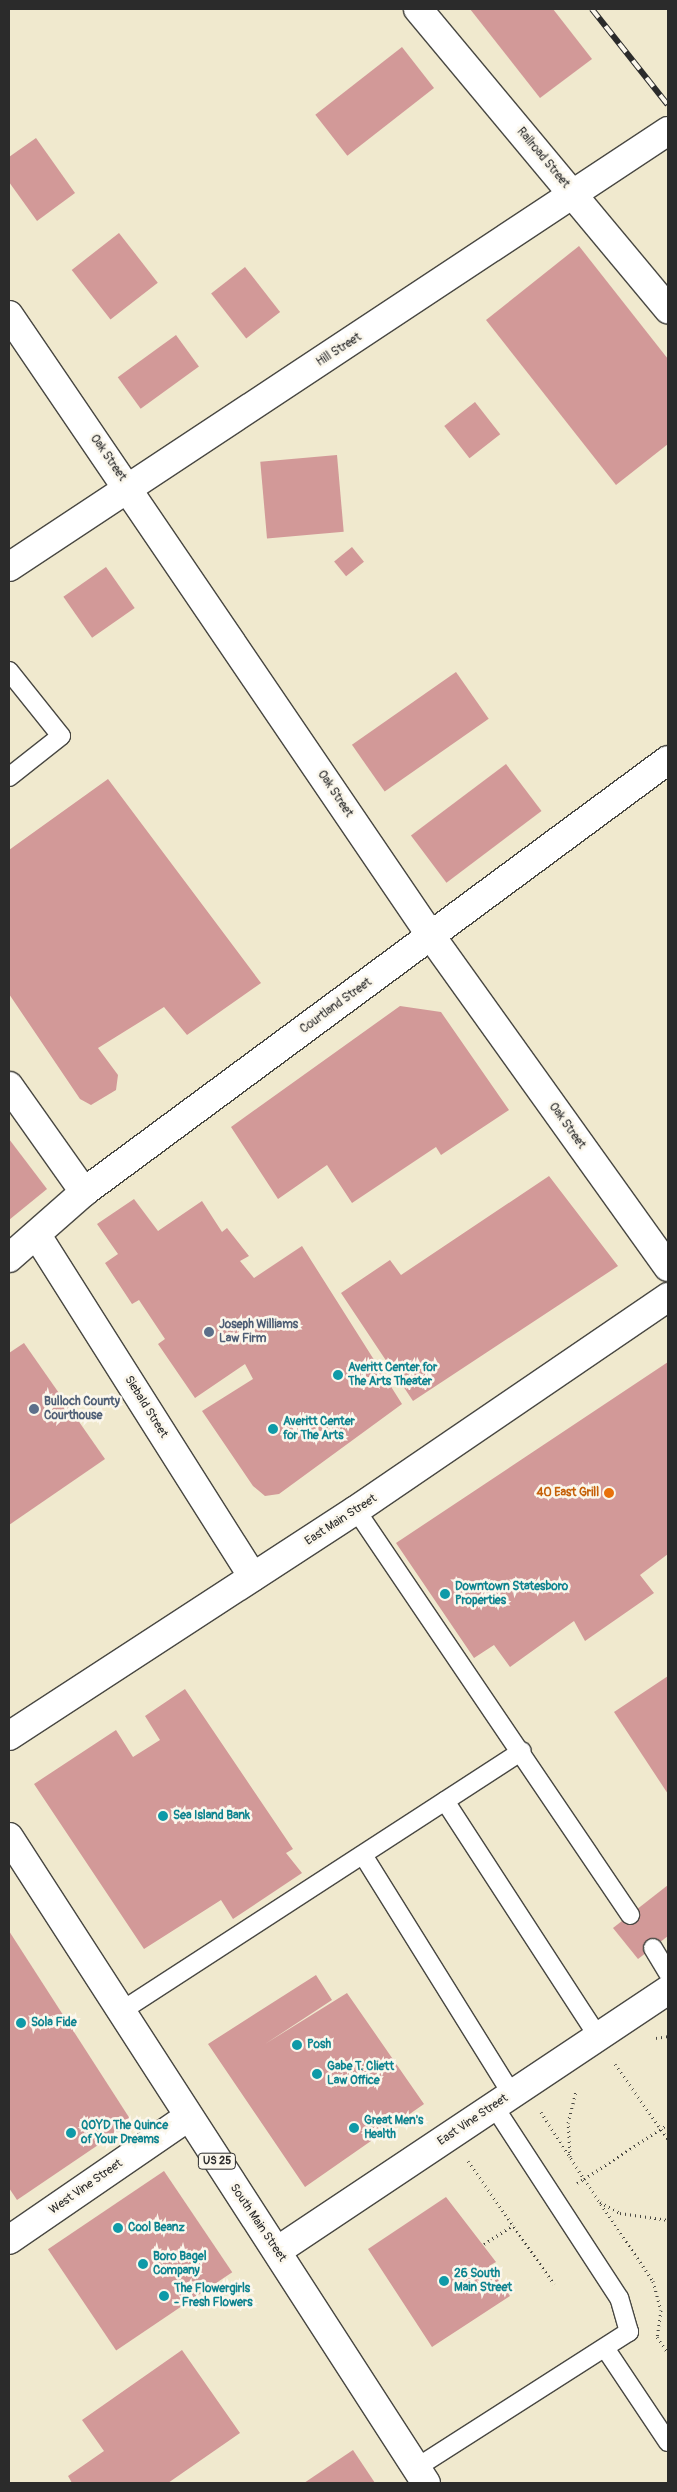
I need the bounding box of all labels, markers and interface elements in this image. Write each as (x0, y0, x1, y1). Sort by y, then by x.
street label: Railroad Street (514, 125, 572, 191)
street label: Hill Street (314, 330, 364, 370)
street label: Oak Street (87, 432, 129, 484)
street label: Oak Street (314, 768, 356, 820)
street label: Courtland Street (297, 975, 375, 1037)
street label: Oak Street (545, 1100, 589, 1152)
place label: Joseph Williams Law Firm (219, 1318, 298, 1346)
marker: Joseph Williams Law Firm (203, 1326, 215, 1338)
place label: Averitt Center for The Arts Theater (348, 1361, 437, 1389)
marker: Averitt Center for The Arts Theater (332, 1369, 344, 1381)
street label: Siebald Street (121, 1373, 171, 1441)
place label: Bulloch County Courthouse (44, 1395, 120, 1423)
marker: Bulloch County Courthouse (28, 1403, 40, 1415)
place label: Averitt Center for The Arts (283, 1415, 355, 1443)
marker: Averitt Center for The Arts (267, 1423, 279, 1435)
place label: 40 East Grill (537, 1486, 599, 1500)
marker: 40 East Grill (603, 1487, 615, 1499)
street label: East Main Street (302, 1491, 380, 1549)
place label: Downtown Statesboro Properties (455, 1580, 568, 1608)
marker: Downtown Statesboro Properties (439, 1588, 451, 1600)
place label: Sea Island Bank (173, 1809, 250, 1823)
marker: Sea Island Bank (157, 1810, 169, 1822)
place label: Sola Fide (31, 2016, 77, 2030)
marker: Sola Fide (15, 2017, 27, 2029)
place label: Posh (307, 2038, 331, 2052)
marker: Posh (291, 2039, 303, 2051)
place label: Gabe T. Cliett Law Office (327, 2060, 394, 2088)
marker: Gabe T. Cliett Law Office (311, 2068, 323, 2080)
street label: East Vine Street (435, 2091, 511, 2149)
place label: Great Men's Health (364, 2114, 423, 2142)
place label: QOYD The Quince of Your Dreams (81, 2119, 168, 2147)
marker: Great Men's Health (348, 2122, 360, 2134)
marker: QOYD The Quince of Your Dreams (65, 2127, 77, 2139)
road number: US 25 (197, 2152, 237, 2170)
street label: West Vine Street (47, 2156, 125, 2218)
street label: South Main Street (227, 2181, 289, 2265)
place label: Cool Beanz (128, 2221, 185, 2235)
marker: Cool Beanz (112, 2222, 124, 2234)
place label: Boro Bagel Company (153, 2250, 207, 2278)
marker: Boro Bagel Company (137, 2258, 149, 2270)
place label: 26 South Main Street (454, 2267, 512, 2295)
marker: 26 South Main Street (438, 2275, 450, 2287)
place label: The Flowergirls - Fresh Flowers (174, 2282, 253, 2310)
marker: The Flowergirls - Fresh Flowers (158, 2290, 170, 2302)

